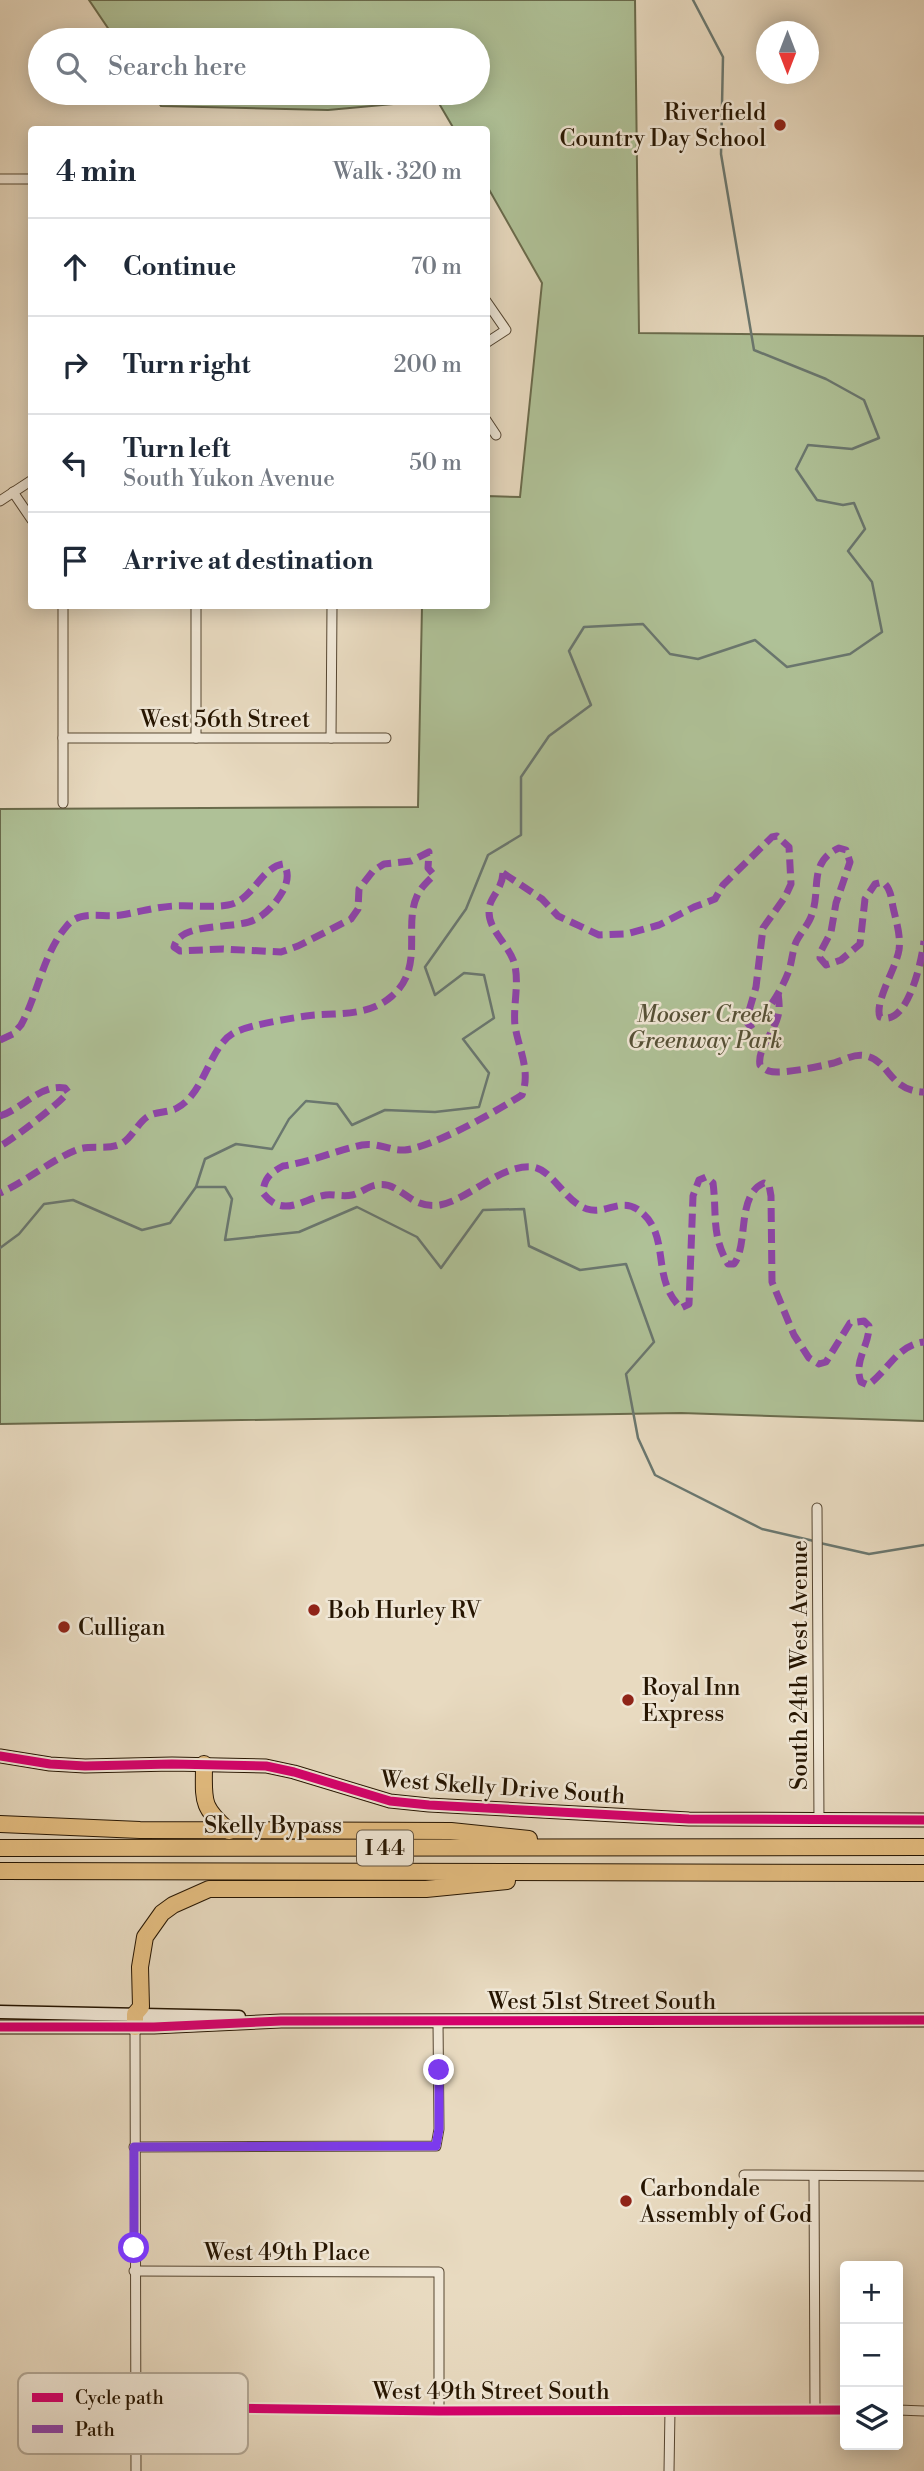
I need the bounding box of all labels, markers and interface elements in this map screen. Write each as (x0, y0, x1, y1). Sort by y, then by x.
north arrow (756, 21, 819, 84)
search box (28, 28, 490, 105)
icon: search (52, 48, 90, 86)
text: Search here (108, 51, 247, 83)
place label: Riverfield Country Day School (559, 99, 766, 153)
marker: Riverfield Country Day School (772, 117, 788, 133)
text: 4 min (56, 153, 136, 191)
text: Walk · 320 m (333, 158, 462, 186)
icon: ahead (56, 248, 94, 286)
text: Continue (123, 251, 236, 283)
text: 70 m (411, 253, 462, 281)
icon: right (56, 346, 94, 384)
text: Turn right (123, 349, 251, 381)
text: 200 m (394, 351, 462, 379)
text: Turn left (123, 433, 231, 465)
icon: left (56, 444, 94, 482)
text: 50 m (409, 449, 462, 477)
text: South Yukon Avenue (123, 465, 335, 493)
icon: arrive (56, 542, 94, 580)
text: Arrive at destination (123, 545, 373, 577)
street label: West 56th Street (139, 706, 310, 734)
park label: Mooser Creek Greenway Park (628, 1001, 782, 1055)
street label: South 24th West Avenue (786, 1540, 814, 1790)
place label: Bob Hurley RV (327, 1597, 482, 1625)
marker: Bob Hurley RV (306, 1602, 322, 1618)
place label: Culligan (78, 1614, 166, 1642)
marker: Culligan (56, 1619, 72, 1635)
place label: Royal Inn Express (642, 1674, 741, 1728)
marker: Royal Inn Express (620, 1692, 636, 1708)
street label: West Skelly Drive South (379, 1765, 626, 1811)
street label: Skelly Bypass (204, 1812, 342, 1840)
road number: I 44 (357, 1830, 413, 1866)
street label: West 51st Street South (487, 1988, 717, 2016)
route end (423, 2054, 454, 2085)
place label: Carbondale Assembly of God (639, 2175, 812, 2229)
marker: Carbondale Assembly of God (618, 2193, 634, 2209)
route start (118, 2232, 149, 2263)
street label: West 49th Place (203, 2239, 370, 2267)
map controls (840, 2261, 903, 2450)
button: + (840, 2261, 903, 2324)
button: − (840, 2324, 903, 2387)
legend (18, 2373, 248, 2454)
street label: West 49th Street South (371, 2378, 610, 2406)
text: Cycle path (75, 2386, 164, 2410)
button: layers (840, 2387, 903, 2450)
text: Path (75, 2418, 115, 2442)

